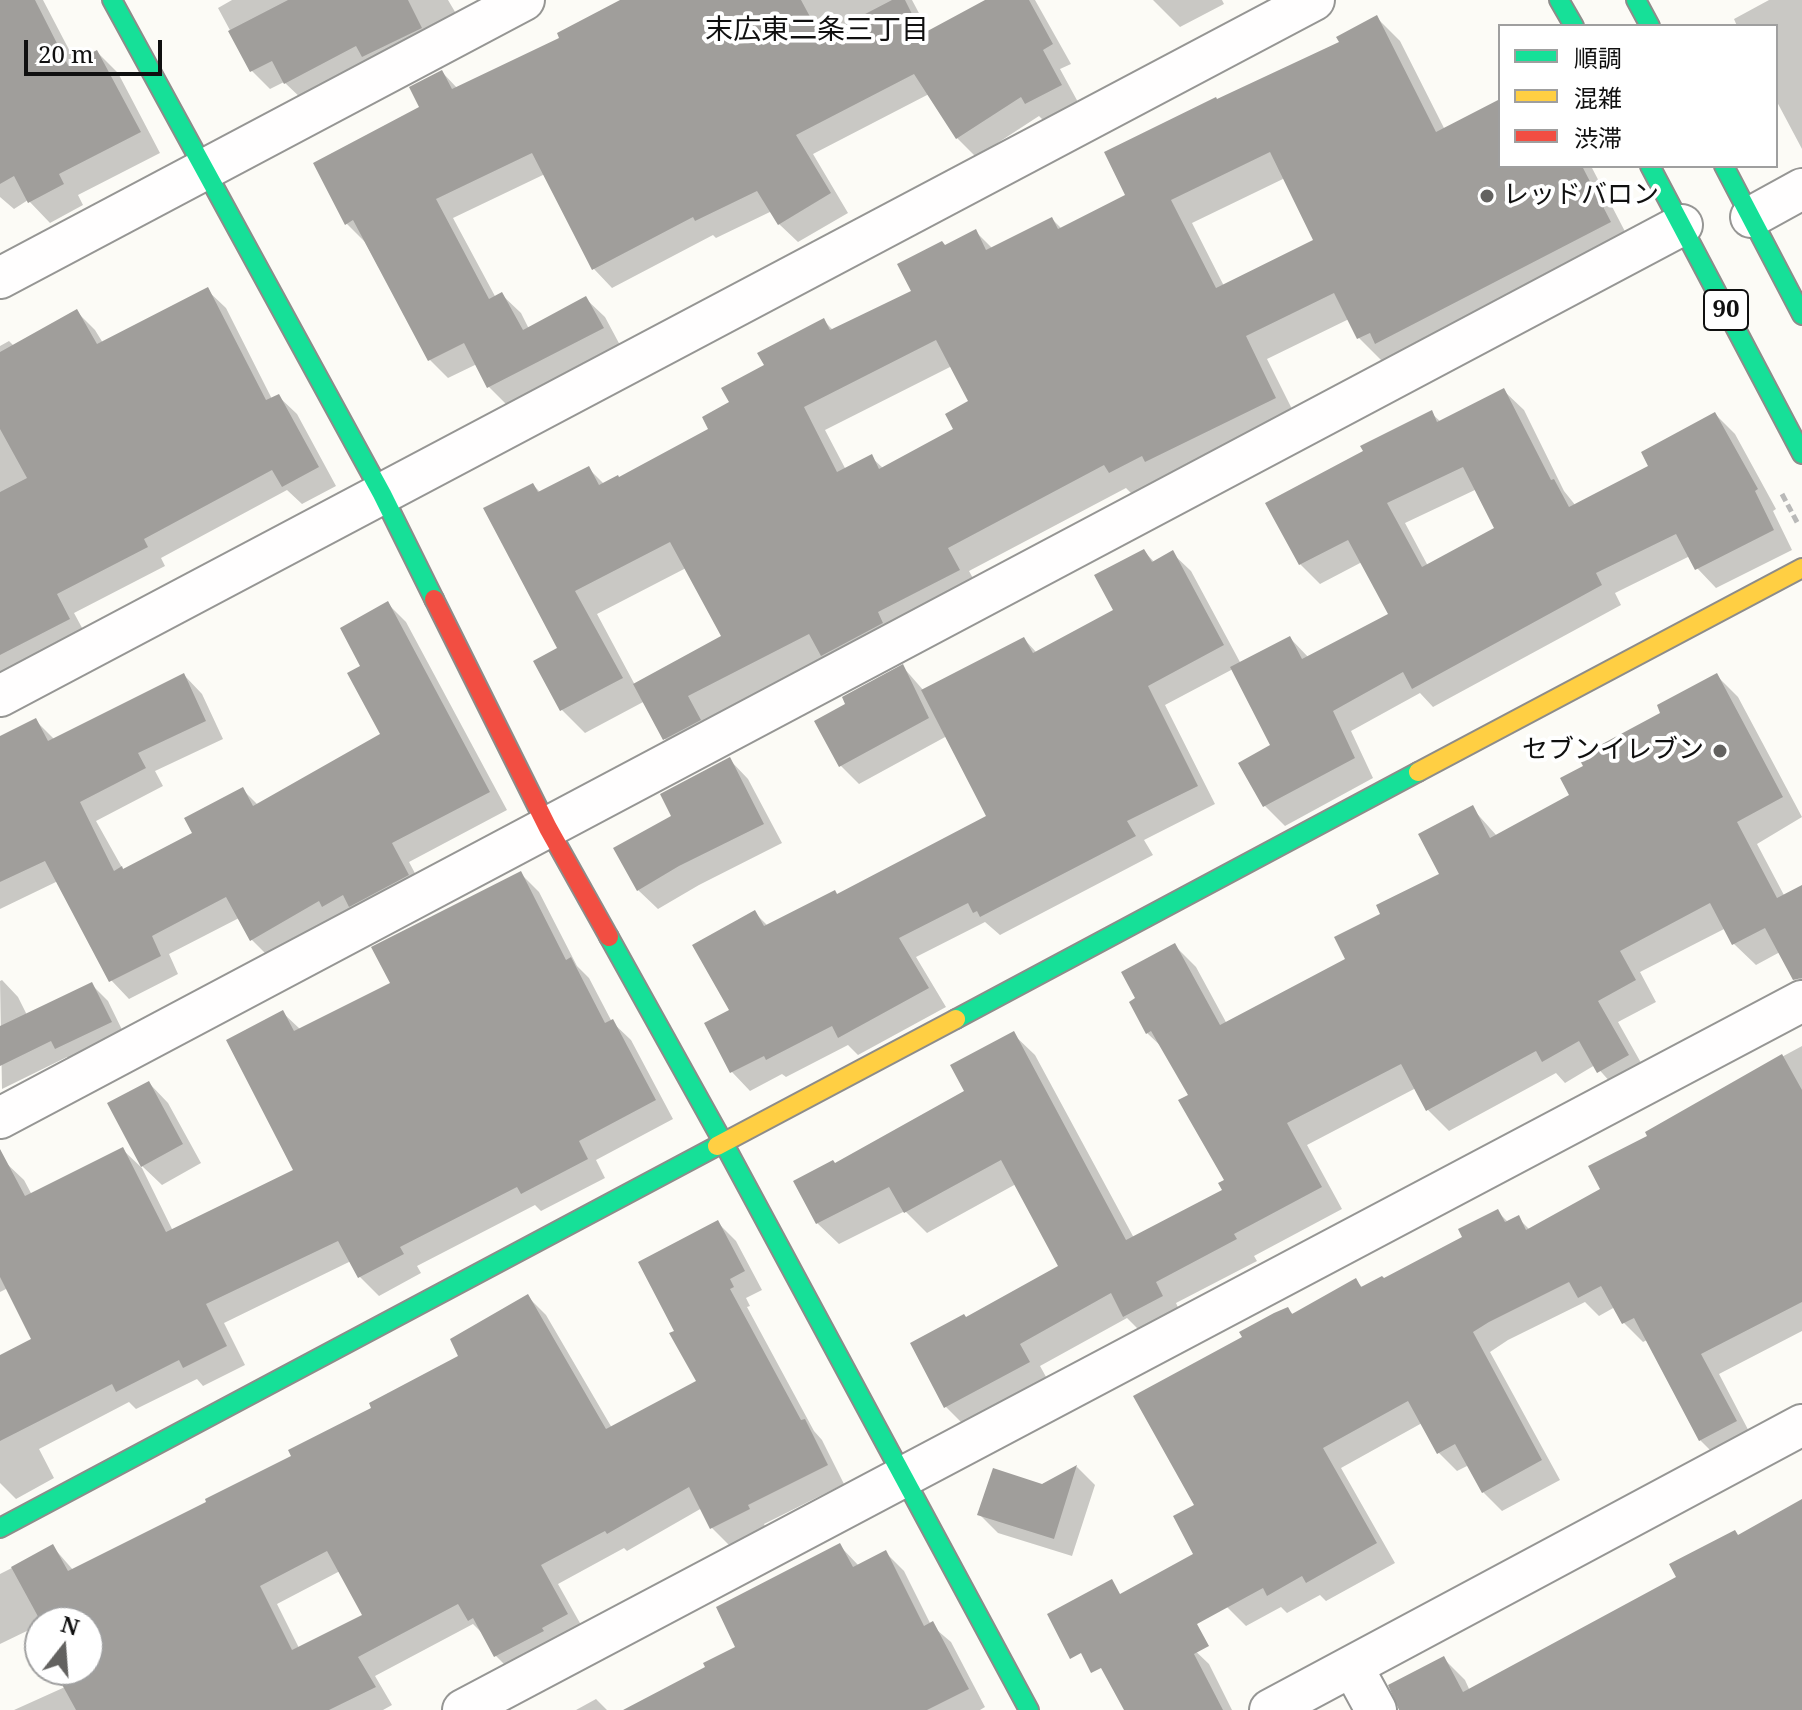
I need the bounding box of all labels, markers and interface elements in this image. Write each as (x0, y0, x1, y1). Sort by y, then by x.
district label: 末広東二条三丁目 (705, 14, 929, 48)
scale bar (28, 24, 166, 74)
legend (1498, 24, 1778, 168)
text: 20 m (38, 37, 94, 70)
text: 順調 (1574, 41, 1622, 74)
text: 混雑 (1574, 81, 1622, 114)
text: 渋滞 (1574, 121, 1622, 154)
place label: レッドバロン (1503, 180, 1659, 212)
marker: レッドバロン (1478, 187, 1496, 205)
road number: 90 (1704, 290, 1748, 330)
place label: セブンイレブン (1522, 735, 1704, 767)
marker: セブンイレブン (1711, 742, 1729, 760)
north arrow (24, 1606, 104, 1686)
text: N (58, 1608, 83, 1642)

